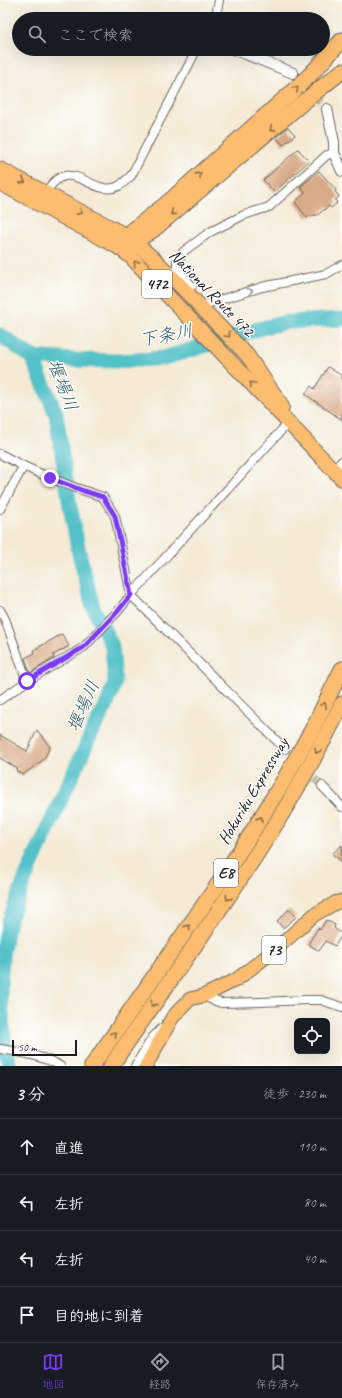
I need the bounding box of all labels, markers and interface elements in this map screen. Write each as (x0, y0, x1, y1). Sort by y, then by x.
search box (12, 12, 330, 56)
icon: search (26, 23, 48, 45)
text: ここで検索 (58, 26, 133, 45)
one-way arrow (291, 86, 299, 94)
one-way arrow (269, 125, 277, 132)
one-way arrow (194, 173, 202, 180)
one-way arrow (19, 176, 26, 184)
one-way arrow (76, 207, 83, 214)
one-way arrow (170, 209, 177, 216)
street label: National Route 472 (165, 245, 260, 342)
one-way arrow (133, 260, 141, 268)
road number: 472 (142, 270, 172, 298)
one-way arrow (247, 287, 254, 296)
water label: 下条川 (137, 319, 195, 351)
one-way arrow (223, 330, 231, 338)
water label: 堰場川 (43, 356, 83, 414)
one-way arrow (249, 381, 257, 389)
route end (41, 469, 59, 487)
route start (18, 672, 36, 690)
water label: 堰場川 (62, 677, 104, 735)
one-way arrow (319, 702, 327, 710)
street label: Hokuriku Expressway (213, 733, 294, 848)
one-way arrow (315, 747, 322, 754)
one-way arrow (256, 816, 263, 823)
road number: E8 (214, 859, 238, 887)
one-way arrow (226, 893, 233, 900)
one-way arrow (183, 924, 191, 931)
road number: 73 (262, 936, 286, 964)
one-way arrow (150, 1000, 158, 1007)
map controls (294, 1018, 330, 1054)
button: locate (294, 1018, 330, 1054)
one-way arrow (109, 1031, 117, 1038)
scale bar (12, 1038, 77, 1057)
text: 50 m (18, 1040, 37, 1054)
text: 3 分 (16, 1084, 45, 1105)
text: 徒歩 · 230 m (263, 1086, 326, 1102)
icon: ahead (16, 1136, 38, 1158)
text: 直進 (54, 1139, 84, 1158)
text: 110 m (298, 1139, 326, 1155)
icon: left (16, 1192, 38, 1214)
text: 左折 (54, 1195, 84, 1214)
text: 80 m (304, 1195, 326, 1211)
icon: left (16, 1248, 38, 1270)
text: 左折 (54, 1251, 84, 1270)
text: 40 m (304, 1251, 326, 1267)
icon: arrive (16, 1304, 38, 1326)
text: 目的地に到着 (54, 1307, 144, 1326)
tab: 地図 (42, 1351, 64, 1391)
tab: 経路 (149, 1351, 171, 1391)
tab: 保存済み (256, 1351, 300, 1391)

